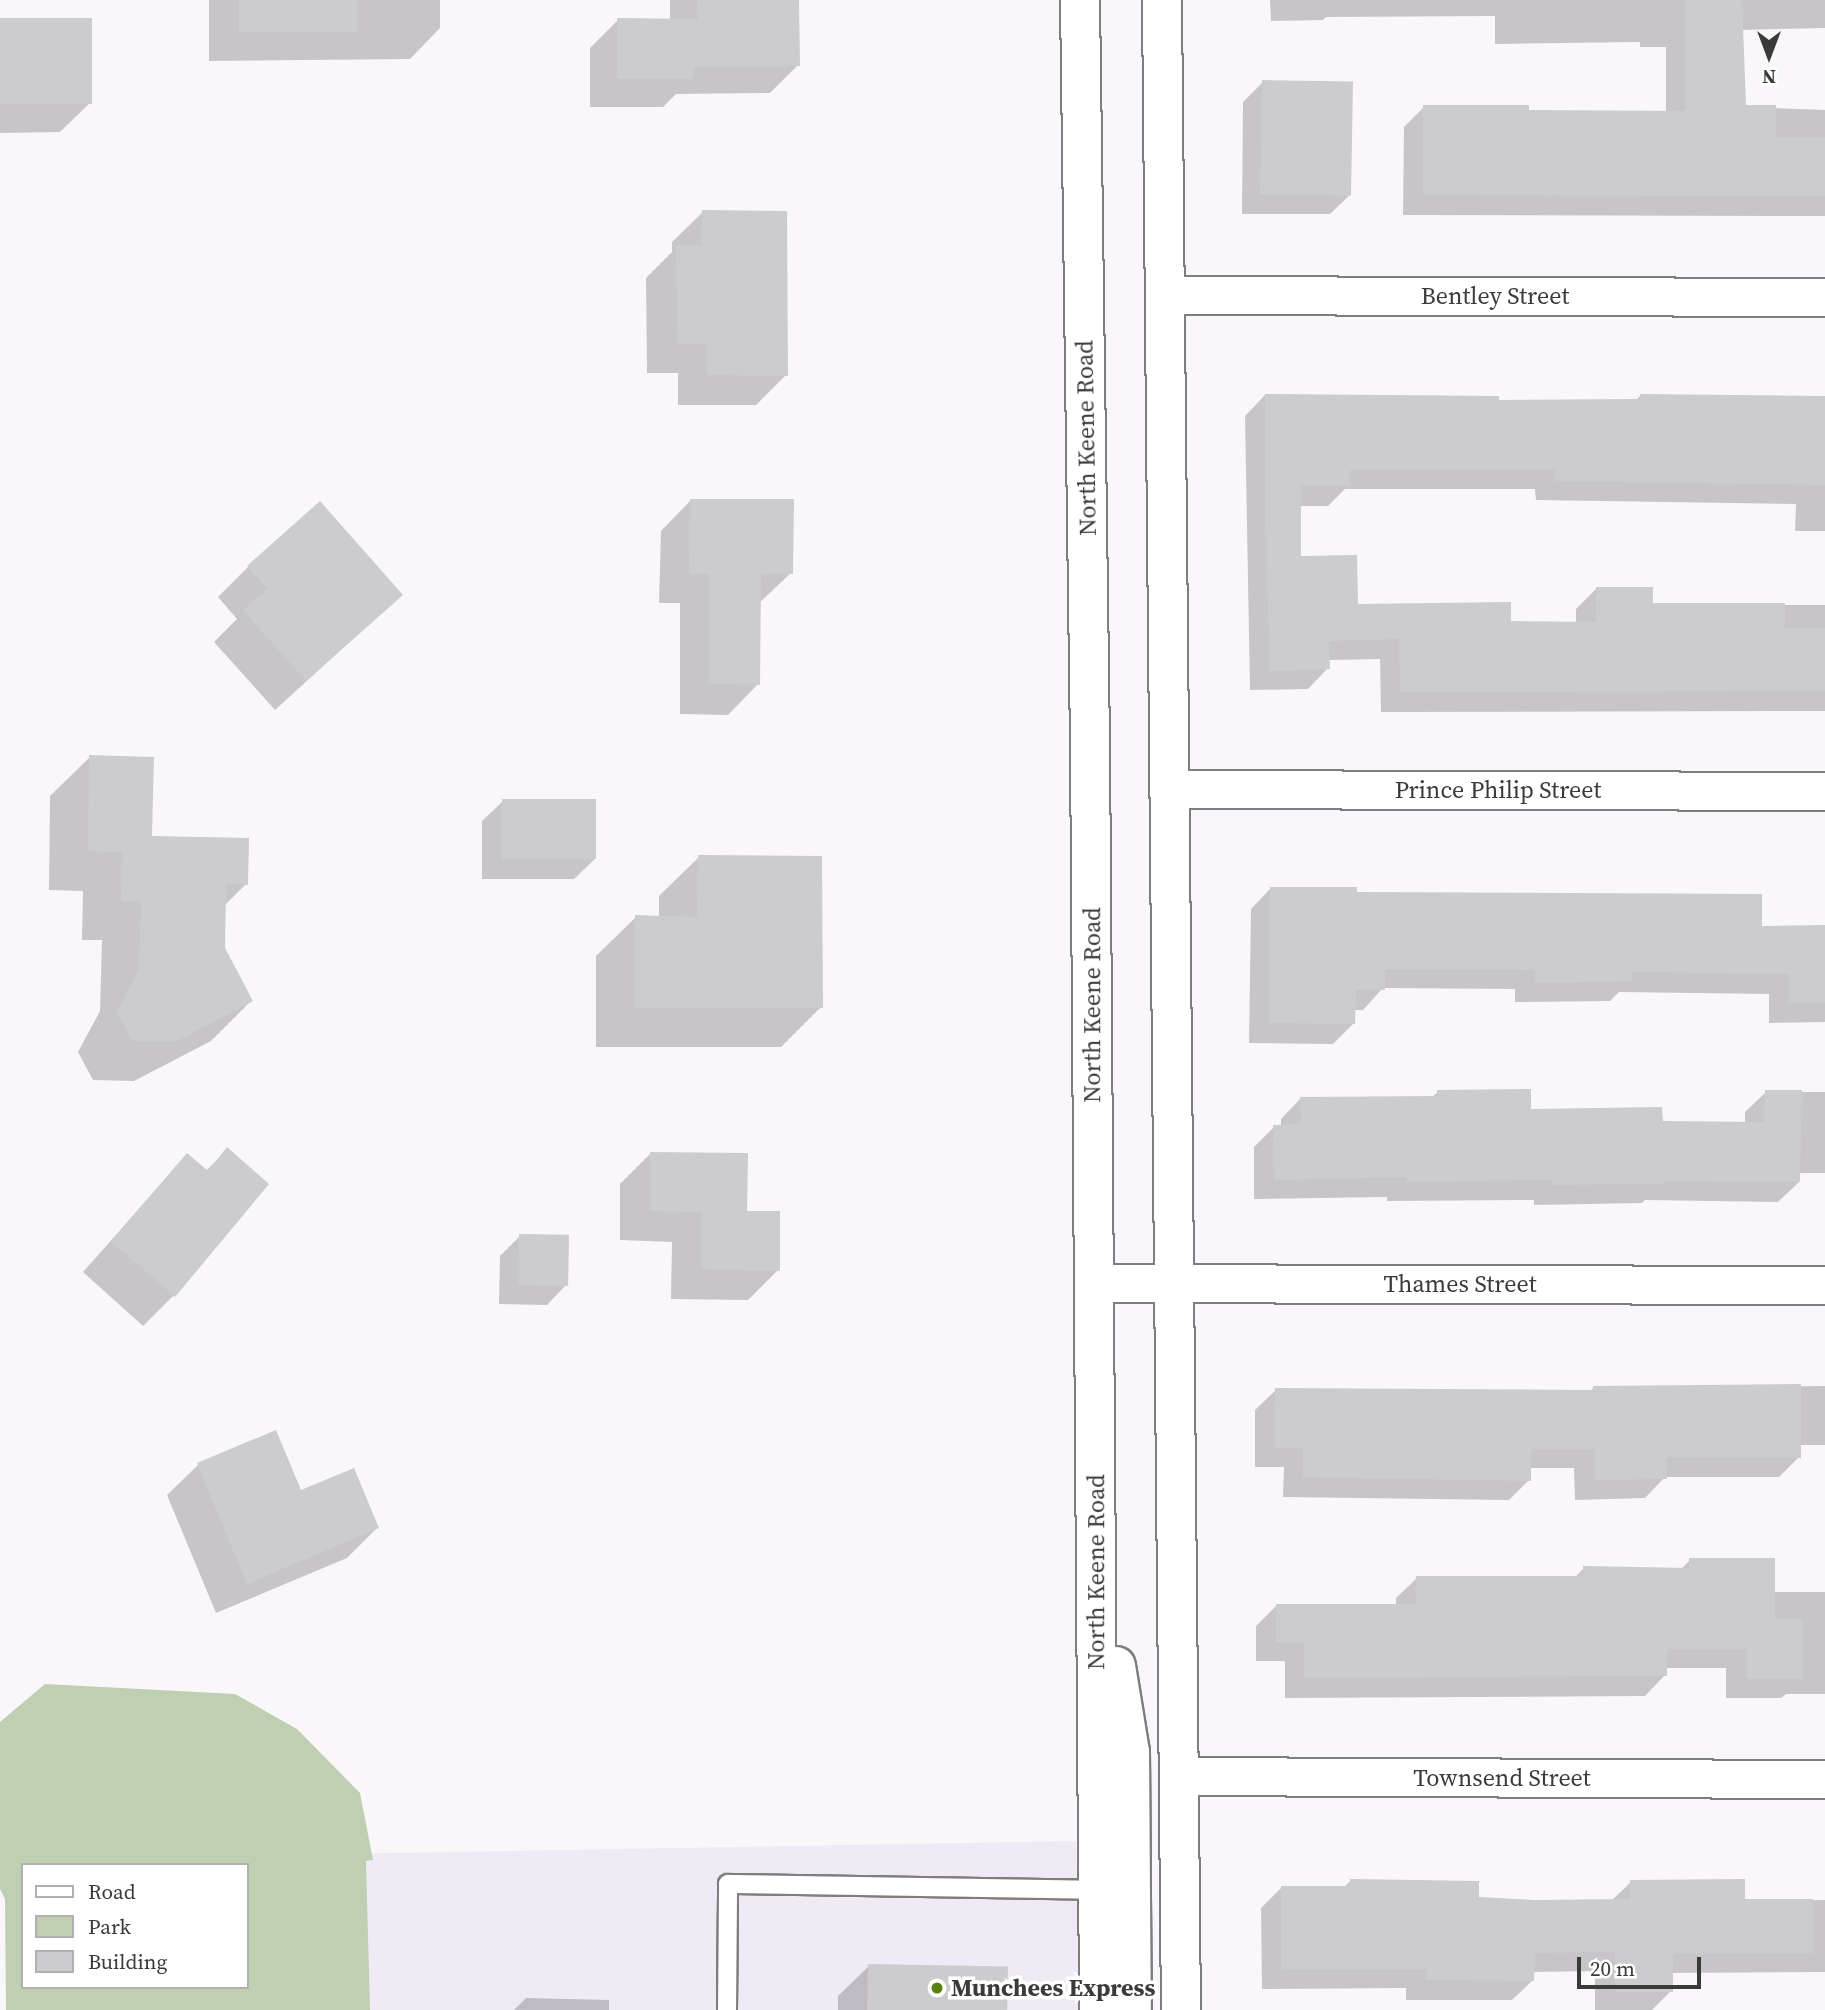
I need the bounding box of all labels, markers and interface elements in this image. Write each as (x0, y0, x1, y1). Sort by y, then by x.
north arrow (1734, 21, 1804, 91)
text: N (1762, 64, 1776, 90)
street label: Bentley Street (1421, 282, 1569, 310)
street label: North Keene Road (1070, 340, 1102, 536)
street label: Prince Philip Street (1395, 776, 1601, 804)
street label: North Keene Road (1078, 907, 1106, 1103)
street label: Thames Street (1384, 1270, 1536, 1298)
street label: North Keene Road (1082, 1474, 1110, 1670)
street label: Townsend Street (1413, 1764, 1591, 1792)
legend (21, 1863, 248, 1989)
text: Road (88, 1877, 136, 1906)
text: Park (88, 1912, 131, 1941)
scale bar (1580, 1944, 1704, 1988)
text: Building (88, 1947, 167, 1976)
text: 20 m (1590, 1954, 1635, 1983)
place label: Munchees Express (951, 1974, 1155, 2002)
marker: Munchees Express (929, 1980, 945, 1996)

